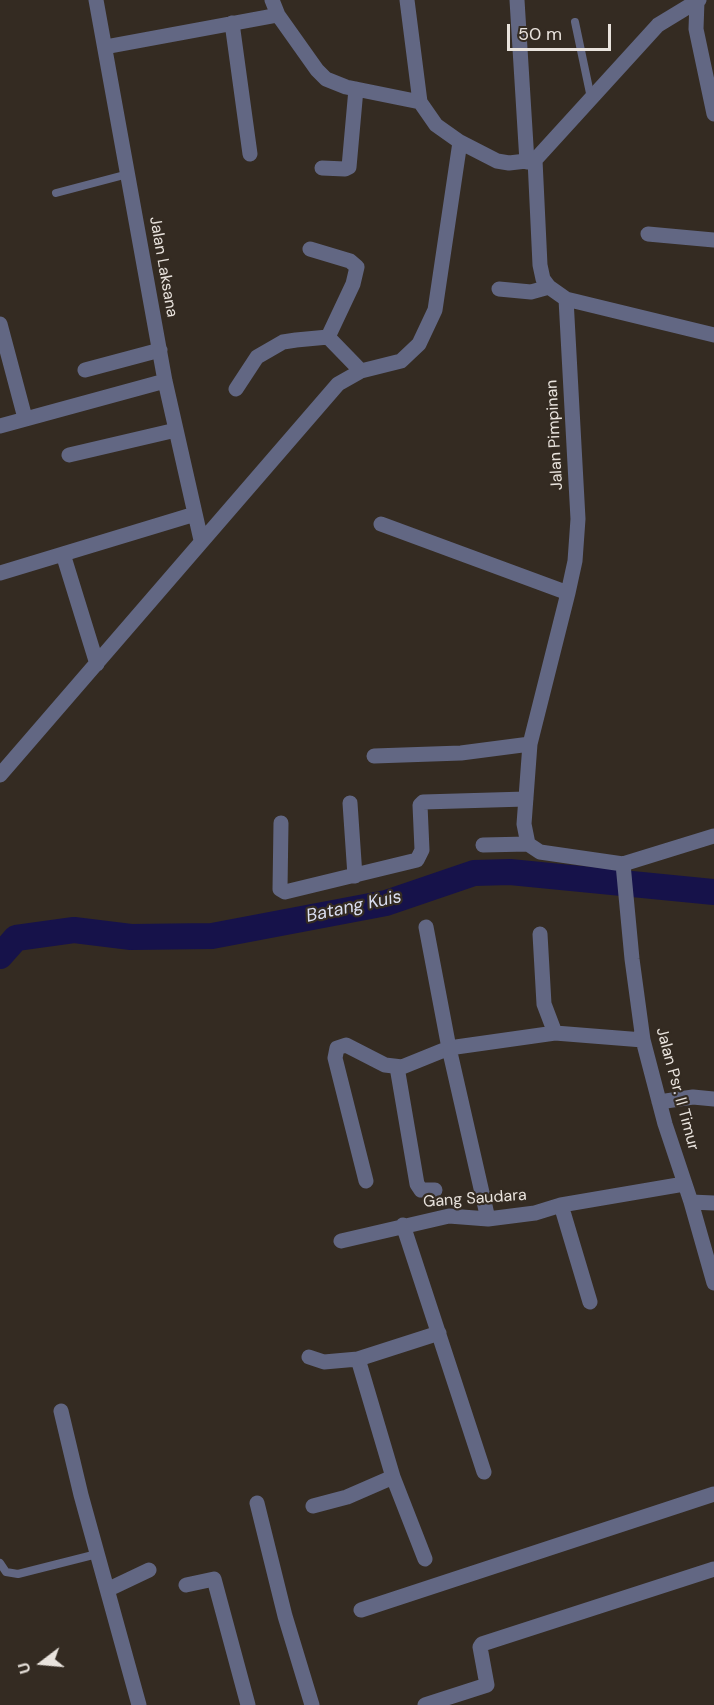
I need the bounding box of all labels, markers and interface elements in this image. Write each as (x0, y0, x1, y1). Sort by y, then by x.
scale bar (510, 12, 614, 50)
text: 50 m (518, 22, 562, 46)
street label: Jalan Laksana (145, 215, 181, 319)
street label: Jalan Pimpinan (543, 379, 567, 491)
water label: Batang Kuis (304, 886, 404, 928)
street label: Jalan Psr. II Timur (651, 1025, 703, 1153)
street label: Gang Saudara (423, 1186, 527, 1212)
north arrow (12, 1633, 72, 1693)
text: U (13, 1660, 36, 1676)

